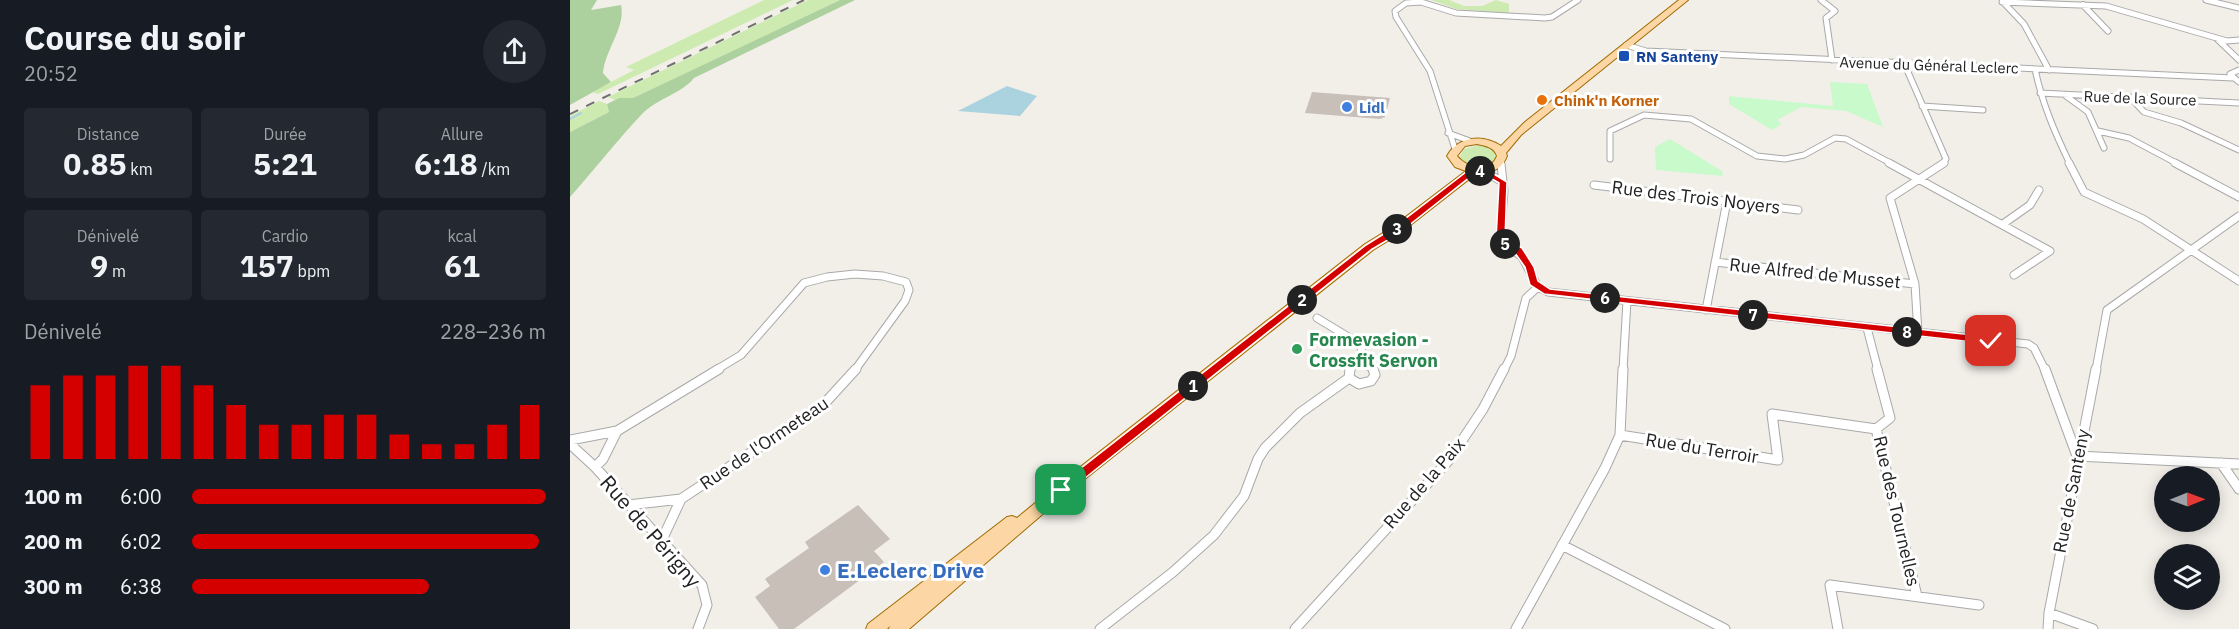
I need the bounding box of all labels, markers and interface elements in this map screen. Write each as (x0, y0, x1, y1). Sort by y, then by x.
text: Course du soir (24, 16, 246, 59)
button: share (483, 20, 546, 83)
place label: RN Santeny (1636, 47, 1718, 66)
marker: RN Santeny (1617, 49, 1631, 63)
street label: Avenue du Général Leclerc (1839, 52, 2019, 78)
text: 20:52 (24, 60, 78, 87)
street label: Rue de la Source (2083, 87, 2197, 109)
place label: Chink'n Korner (1554, 91, 1659, 110)
marker: Chink'n Korner (1535, 93, 1549, 107)
place label: Lidl (1359, 98, 1385, 117)
marker: Lidl (1340, 100, 1354, 114)
text: Distance (77, 124, 139, 144)
text: Durée (263, 124, 307, 144)
text: Allure (441, 124, 483, 144)
text: 0.85 (63, 144, 127, 183)
text: 5:21 (253, 144, 317, 183)
text: 6:18 (414, 144, 478, 183)
pin: 4 (1465, 156, 1495, 186)
text: km (127, 159, 153, 179)
text: /km (478, 159, 510, 179)
text: 4 (1475, 161, 1485, 181)
street label: Rue des Trois Noyers (1610, 175, 1782, 219)
pin: 3 (1382, 214, 1412, 244)
text: 3 (1392, 219, 1402, 239)
text: Dénivelé (77, 226, 139, 246)
text: Cardio (262, 226, 308, 246)
text: kcal (447, 226, 477, 246)
pin: 5 (1490, 229, 1520, 259)
text: 5 (1500, 234, 1510, 254)
text: 9 (90, 246, 108, 285)
text: 157 (240, 246, 294, 285)
text: 61 (444, 246, 480, 285)
street label: Rue Alfred de Musset (1728, 253, 1902, 293)
text: m (108, 261, 126, 281)
text: bpm (294, 261, 330, 281)
pin: 6 (1590, 283, 1620, 313)
pin: 2 (1287, 285, 1317, 315)
text: 6 (1600, 288, 1610, 308)
text: 2 (1297, 290, 1307, 310)
pin: 7 (1738, 300, 1768, 330)
text: 7 (1748, 305, 1758, 325)
pin (1965, 315, 2016, 366)
pin: 8 (1892, 317, 1922, 347)
text: Dénivelé (24, 318, 102, 345)
text: 228–236 m (440, 318, 546, 345)
text: 8 (1902, 322, 1912, 342)
icon: check (1974, 324, 2007, 357)
place label: Formevasion - Crossfit Servon (1309, 328, 1438, 372)
marker: Formevasion - Crossfit Servon (1290, 342, 1304, 356)
pin: 1 (1178, 371, 1208, 401)
text: 1 (1188, 376, 1198, 396)
street label: Rue de l'Ormeteau (695, 391, 833, 495)
street label: Rue de Santeny (2048, 427, 2094, 555)
street label: Rue du Terroir (1644, 428, 1761, 468)
street label: Rue de la Paix (1378, 433, 1470, 533)
street label: Rue des Tournelles (1869, 434, 1925, 588)
pin (1035, 464, 1086, 515)
north arrow (2154, 466, 2220, 532)
map controls (2154, 466, 2220, 610)
street label: Rue de Périgny (594, 469, 708, 594)
icon: arrive (1044, 473, 1077, 506)
text: 100 m (24, 483, 83, 510)
text: 6:00 (120, 483, 162, 510)
text: 200 m (24, 528, 83, 555)
text: 6:02 (120, 528, 162, 555)
button: layers (2154, 544, 2220, 610)
place label: E.Leclerc Drive (837, 556, 984, 584)
marker: E.Leclerc Drive (818, 563, 832, 577)
text: 300 m (24, 573, 83, 600)
text: 6:38 (120, 573, 162, 600)

